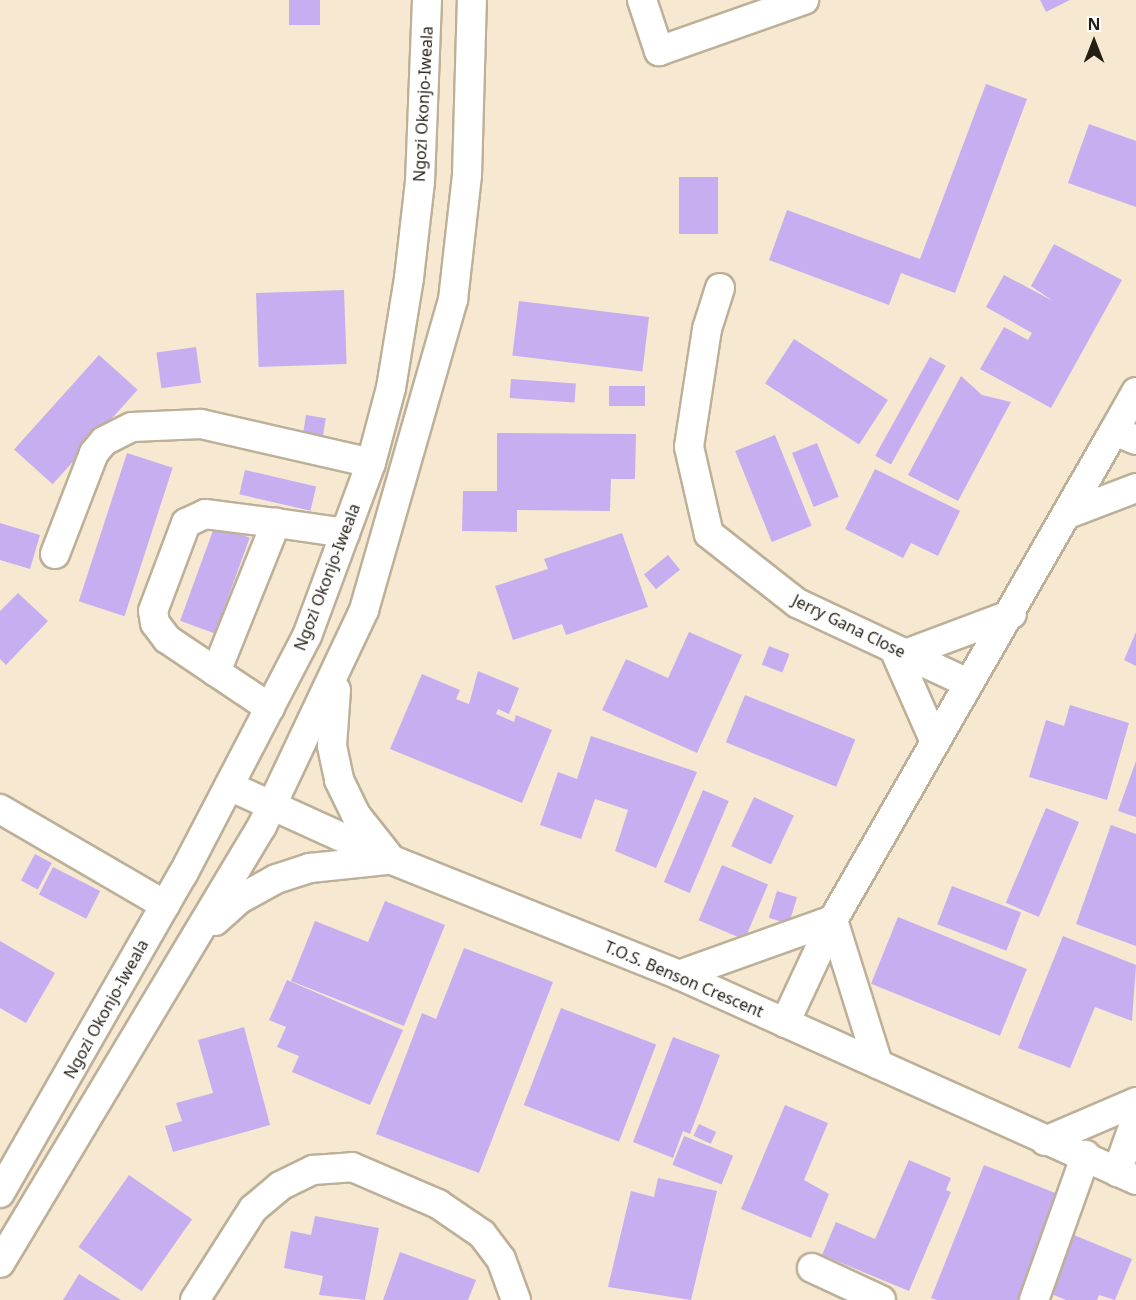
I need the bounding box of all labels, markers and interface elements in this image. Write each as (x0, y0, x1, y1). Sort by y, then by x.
north arrow (1064, 12, 1124, 72)
text: N (1087, 13, 1101, 35)
street label: Ngozi Okonjo-Iweala (409, 26, 437, 182)
street label: Ngozi Okonjo-Iweala (290, 501, 364, 653)
street label: Jerry Gana Close (789, 590, 909, 662)
street label: Ngozi Okonjo-Iweala (60, 936, 152, 1082)
street label: T.O.S. Benson Crescent (602, 937, 766, 1021)

